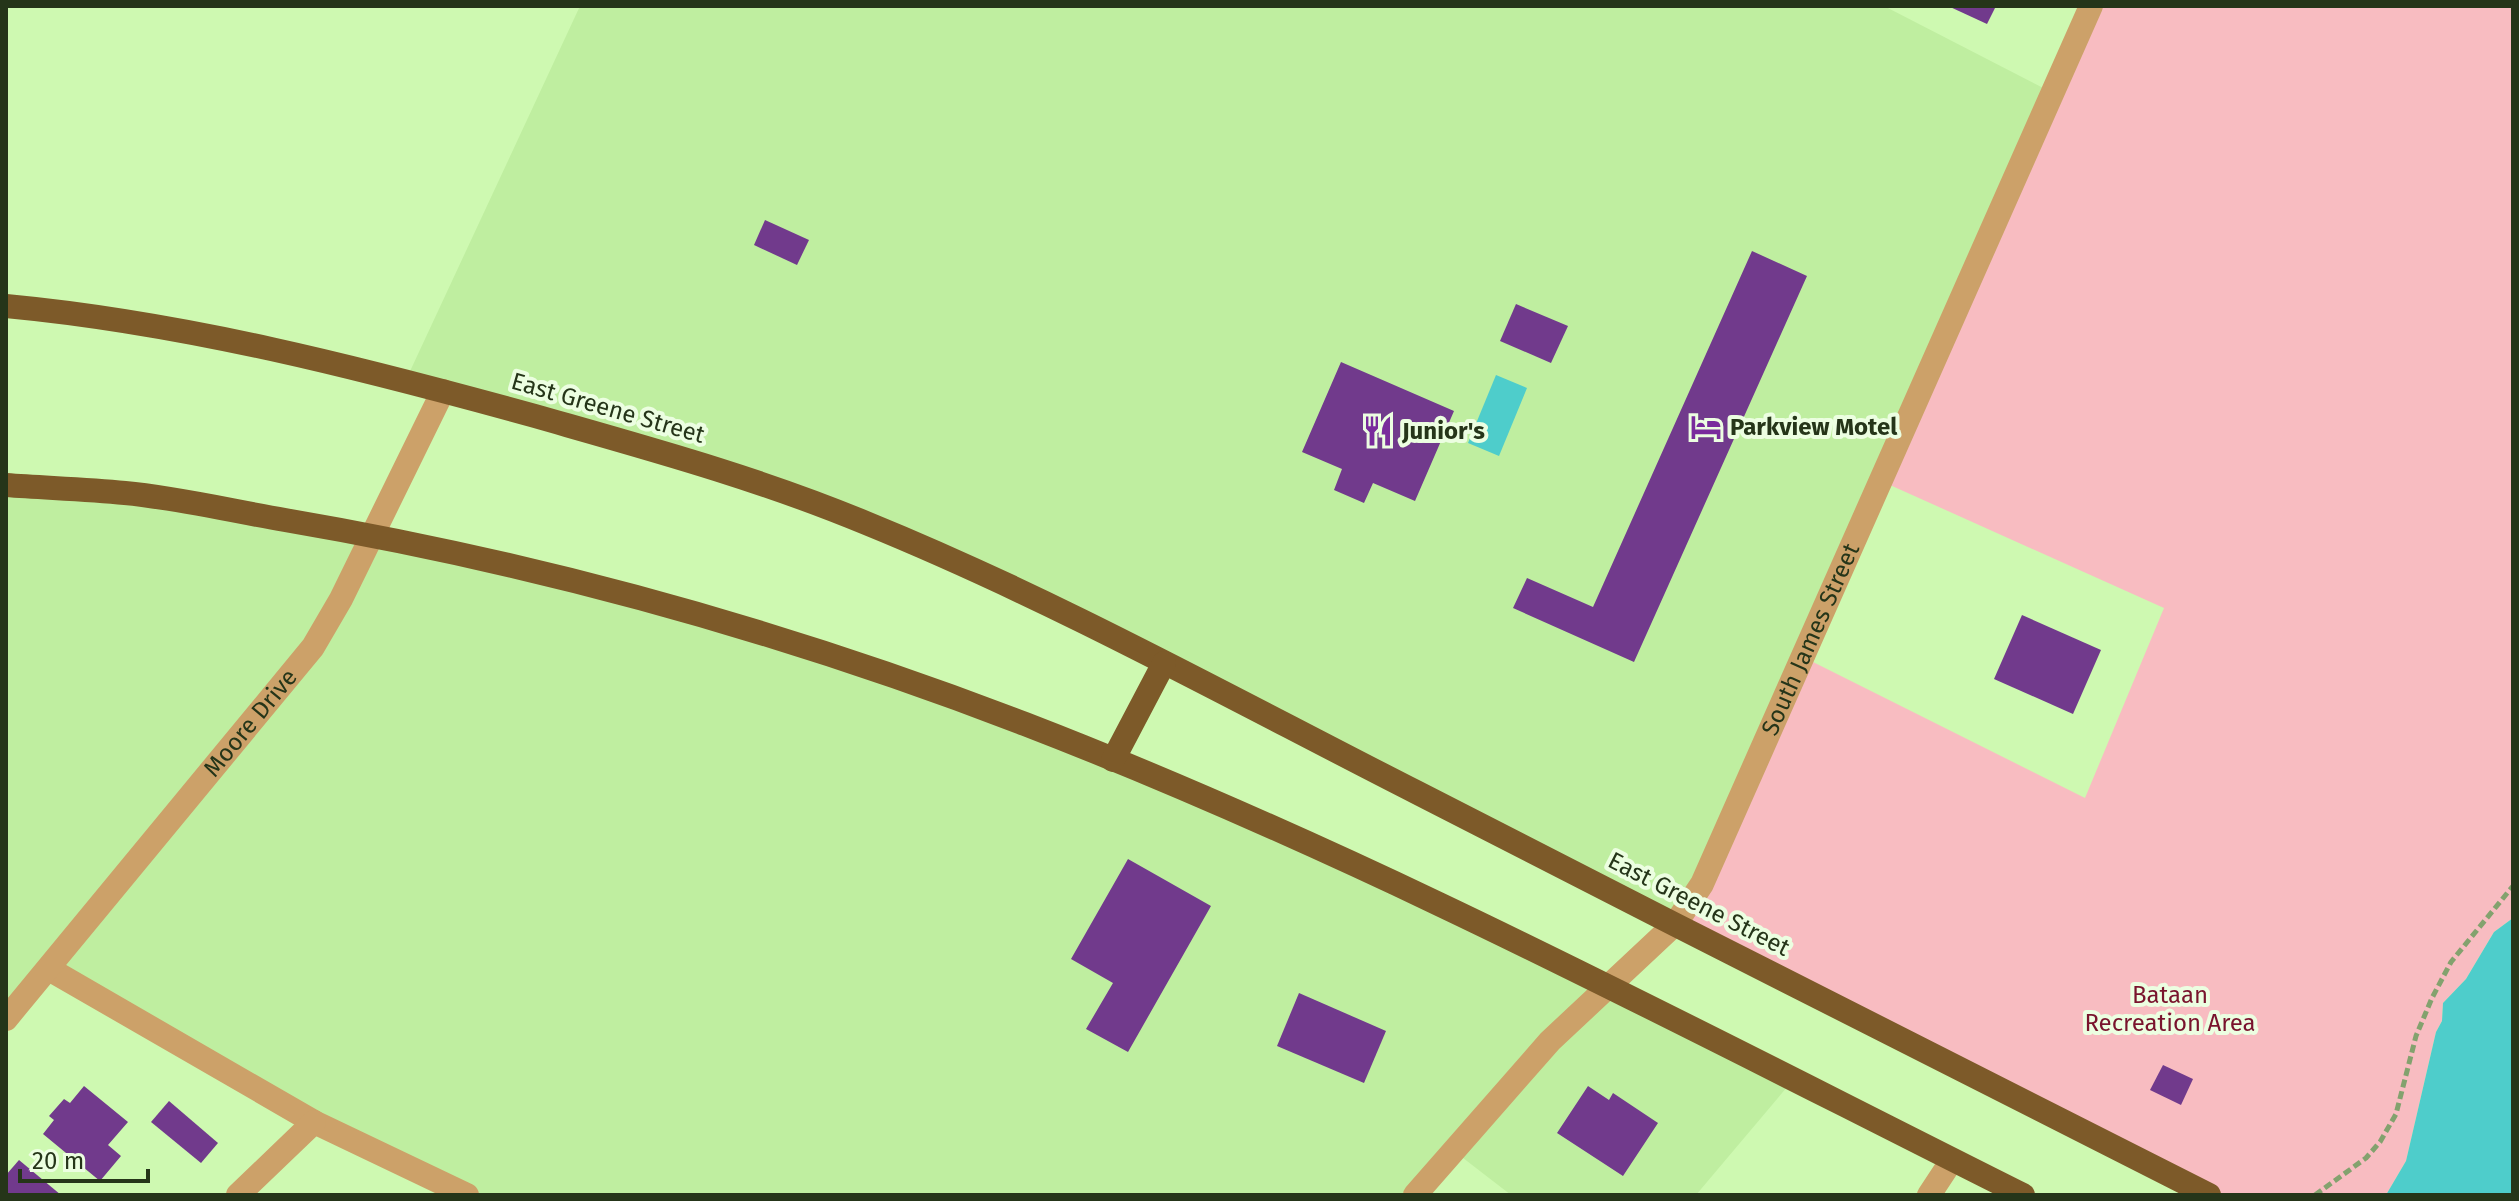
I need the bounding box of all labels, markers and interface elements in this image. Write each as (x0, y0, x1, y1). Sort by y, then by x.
street label: East Greene Street (508, 367, 708, 449)
hotel icon: Parkview Motel (1689, 410, 1723, 444)
place label: Parkview Motel (1730, 413, 1898, 441)
restaurant icon: Junior's (1361, 414, 1395, 448)
place label: Junior's (1401, 417, 1485, 445)
street label: South James Street (1756, 539, 1865, 740)
street label: Moore Drive (198, 663, 303, 782)
street label: East Greene Street (1604, 846, 1795, 962)
park label: Bataan Recreation Area (2084, 981, 2256, 1037)
scale bar (20, 1133, 148, 1183)
text: 20 m (32, 1147, 84, 1175)

